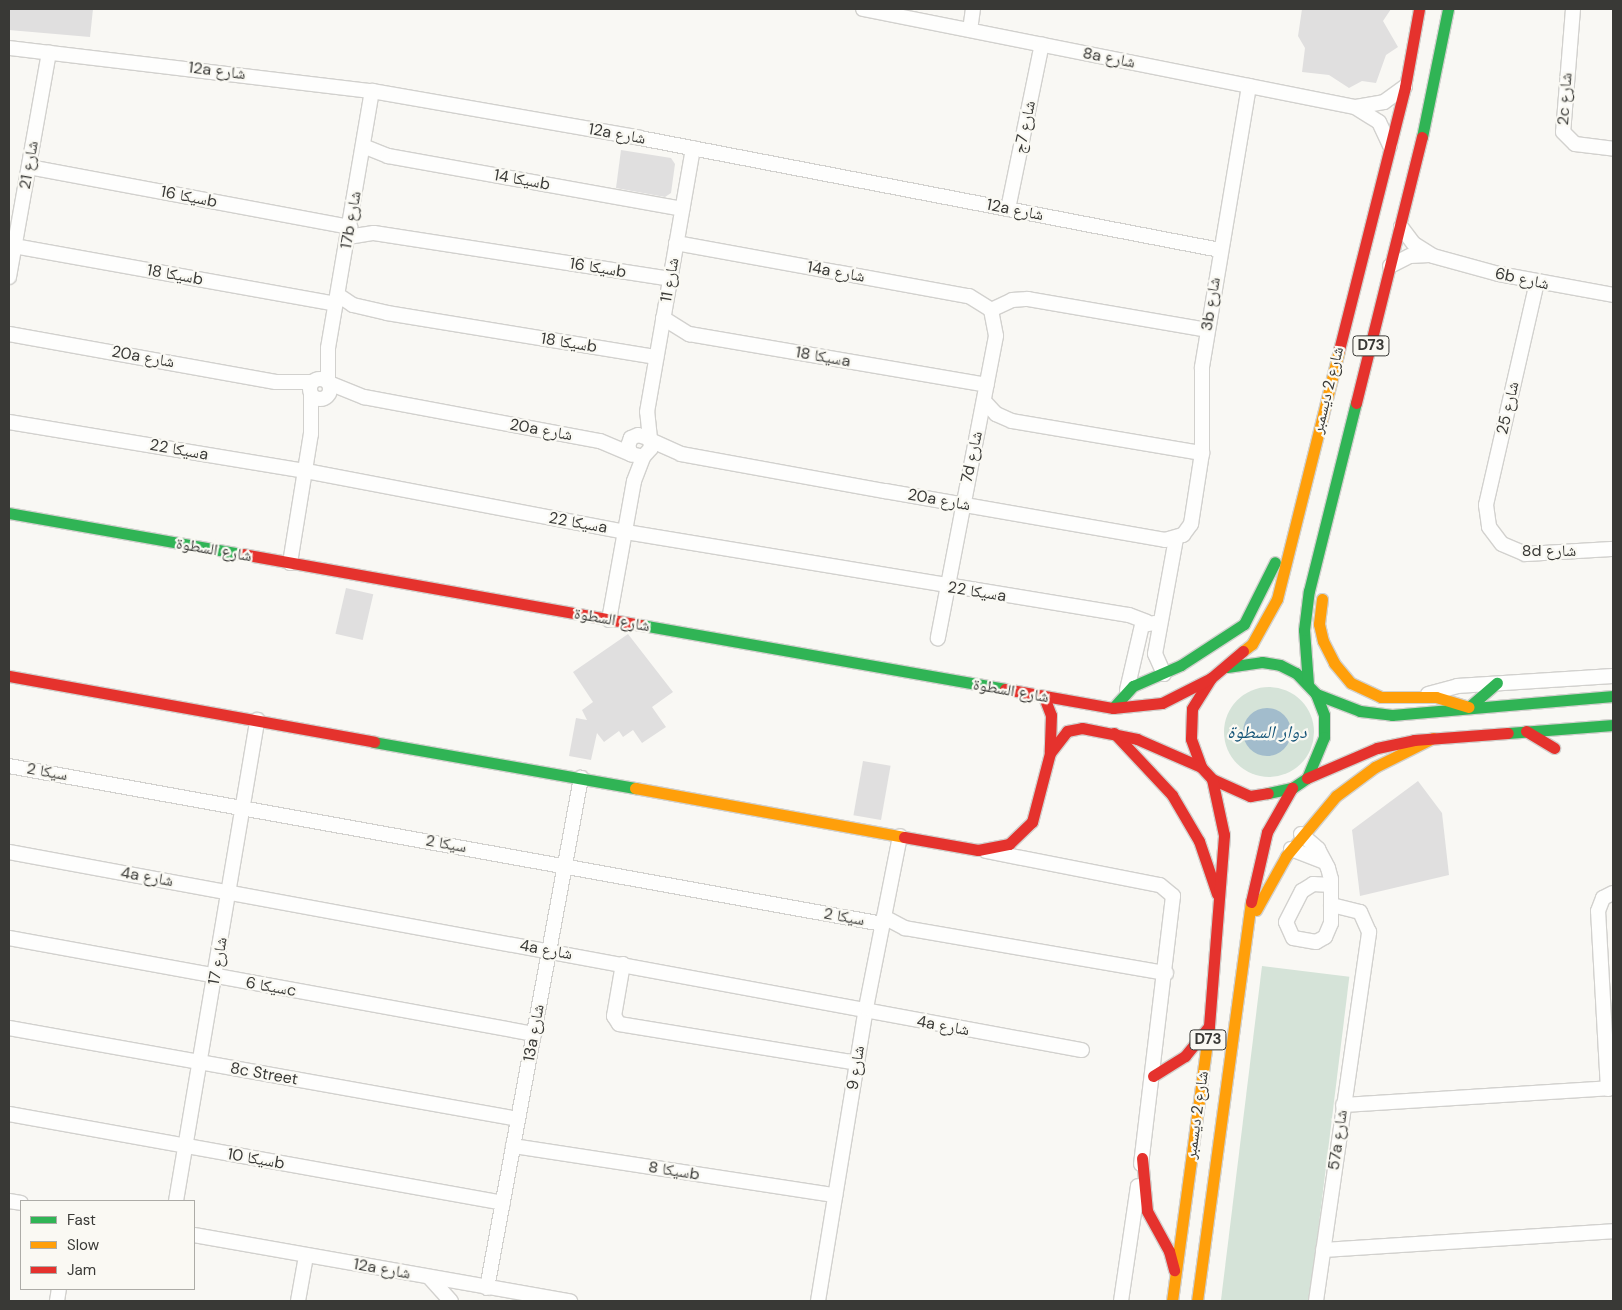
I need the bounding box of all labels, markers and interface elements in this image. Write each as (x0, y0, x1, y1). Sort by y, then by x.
street label: 8a شارع (1081, 44, 1137, 72)
street label: 12a شارع (187, 58, 247, 84)
street label: 2c شارع (1554, 72, 1576, 126)
street label: شارع 7ج (1010, 99, 1040, 155)
street label: 12a شارع (587, 120, 647, 148)
street label: شارع 21 (15, 139, 43, 191)
street label: سيكا 14b (492, 166, 552, 194)
street label: سيكا 16b (159, 182, 219, 212)
street label: 17b شارع (336, 190, 366, 250)
street label: 12a شارع (985, 195, 1045, 225)
street label: سيكا 16b (568, 254, 628, 282)
street label: شارع 11 (657, 256, 683, 304)
street label: 14a شارع (806, 258, 866, 286)
street label: سيكا 18b (145, 261, 205, 289)
street label: 6b شارع (1493, 264, 1551, 294)
street label: 3b شارع (1197, 276, 1225, 332)
street label: سيكا 18b (540, 329, 598, 357)
road number: D73 (1352, 334, 1390, 358)
street label: 20a شارع (110, 342, 176, 372)
street label: سيكا 18a (794, 343, 852, 371)
street label: شارع 2 ديسمبر (1308, 345, 1348, 435)
street label: شارع 25 (1493, 380, 1523, 436)
street label: 20a شارع (508, 415, 574, 445)
street label: 7d شارع (957, 429, 987, 485)
street label: سيكا 22a (148, 435, 210, 465)
street label: 20a شارع (906, 485, 972, 515)
street label: سيكا 22a (547, 508, 609, 538)
street label: شارع السطوة (175, 534, 253, 566)
street label: 8d شارع (1522, 541, 1576, 561)
street label: سيكا 22a (946, 578, 1008, 606)
street label: شارع السطوة (573, 604, 651, 636)
street label: شارع السطوة (972, 675, 1050, 707)
water label: دوار السطوة (1227, 721, 1307, 743)
street label: سيكا 2 (25, 759, 69, 785)
street label: سيكا 2 (424, 831, 468, 857)
street label: 4a شارع (119, 863, 175, 891)
street label: سيكا 2 (822, 904, 866, 930)
street label: شارع 17 (204, 936, 232, 986)
street label: 4a شارع (518, 936, 574, 964)
street label: سيكا 6c (244, 973, 298, 1001)
street label: 13a شارع (520, 1003, 548, 1063)
street label: 4a شارع (915, 1012, 971, 1040)
road number: D73 (1189, 1028, 1227, 1052)
street label: شارع 9 (843, 1044, 869, 1092)
street label: 8c Street (229, 1059, 299, 1089)
street label: شارع 2 ديسمبر (1181, 1070, 1213, 1160)
street label: 57a شارع (1324, 1109, 1352, 1171)
street label: سيكا 10b (226, 1145, 286, 1173)
street label: سيكا 8b (647, 1157, 701, 1185)
legend (20, 1200, 195, 1290)
text: Fast (67, 1210, 96, 1230)
text: Slow (67, 1235, 99, 1255)
street label: 12a شارع (352, 1255, 412, 1283)
text: Jam (67, 1260, 96, 1280)

